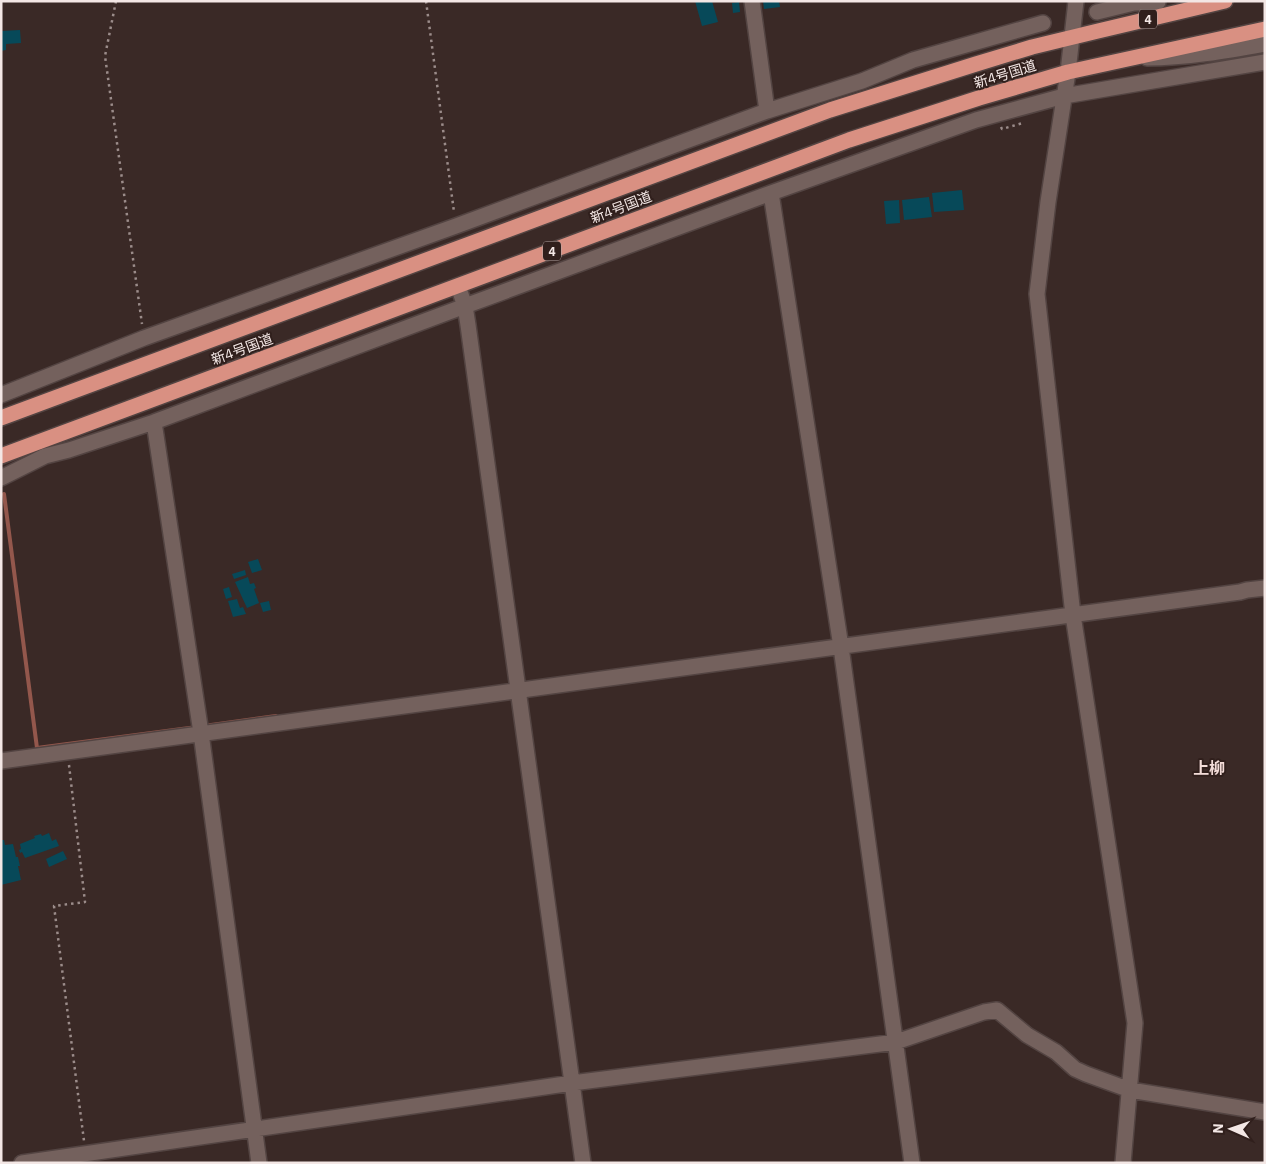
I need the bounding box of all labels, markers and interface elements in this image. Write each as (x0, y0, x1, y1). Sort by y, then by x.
road number: 4 (1139, 10, 1157, 28)
street label: 新4号国道 (972, 56, 1038, 92)
street label: 新4号国道 (588, 187, 654, 227)
road number: 4 (543, 242, 561, 260)
street label: 新4号国道 (209, 330, 275, 368)
district label: 上柳 (1193, 758, 1225, 778)
north arrow (1206, 1104, 1256, 1154)
text: N (1209, 1123, 1227, 1134)

